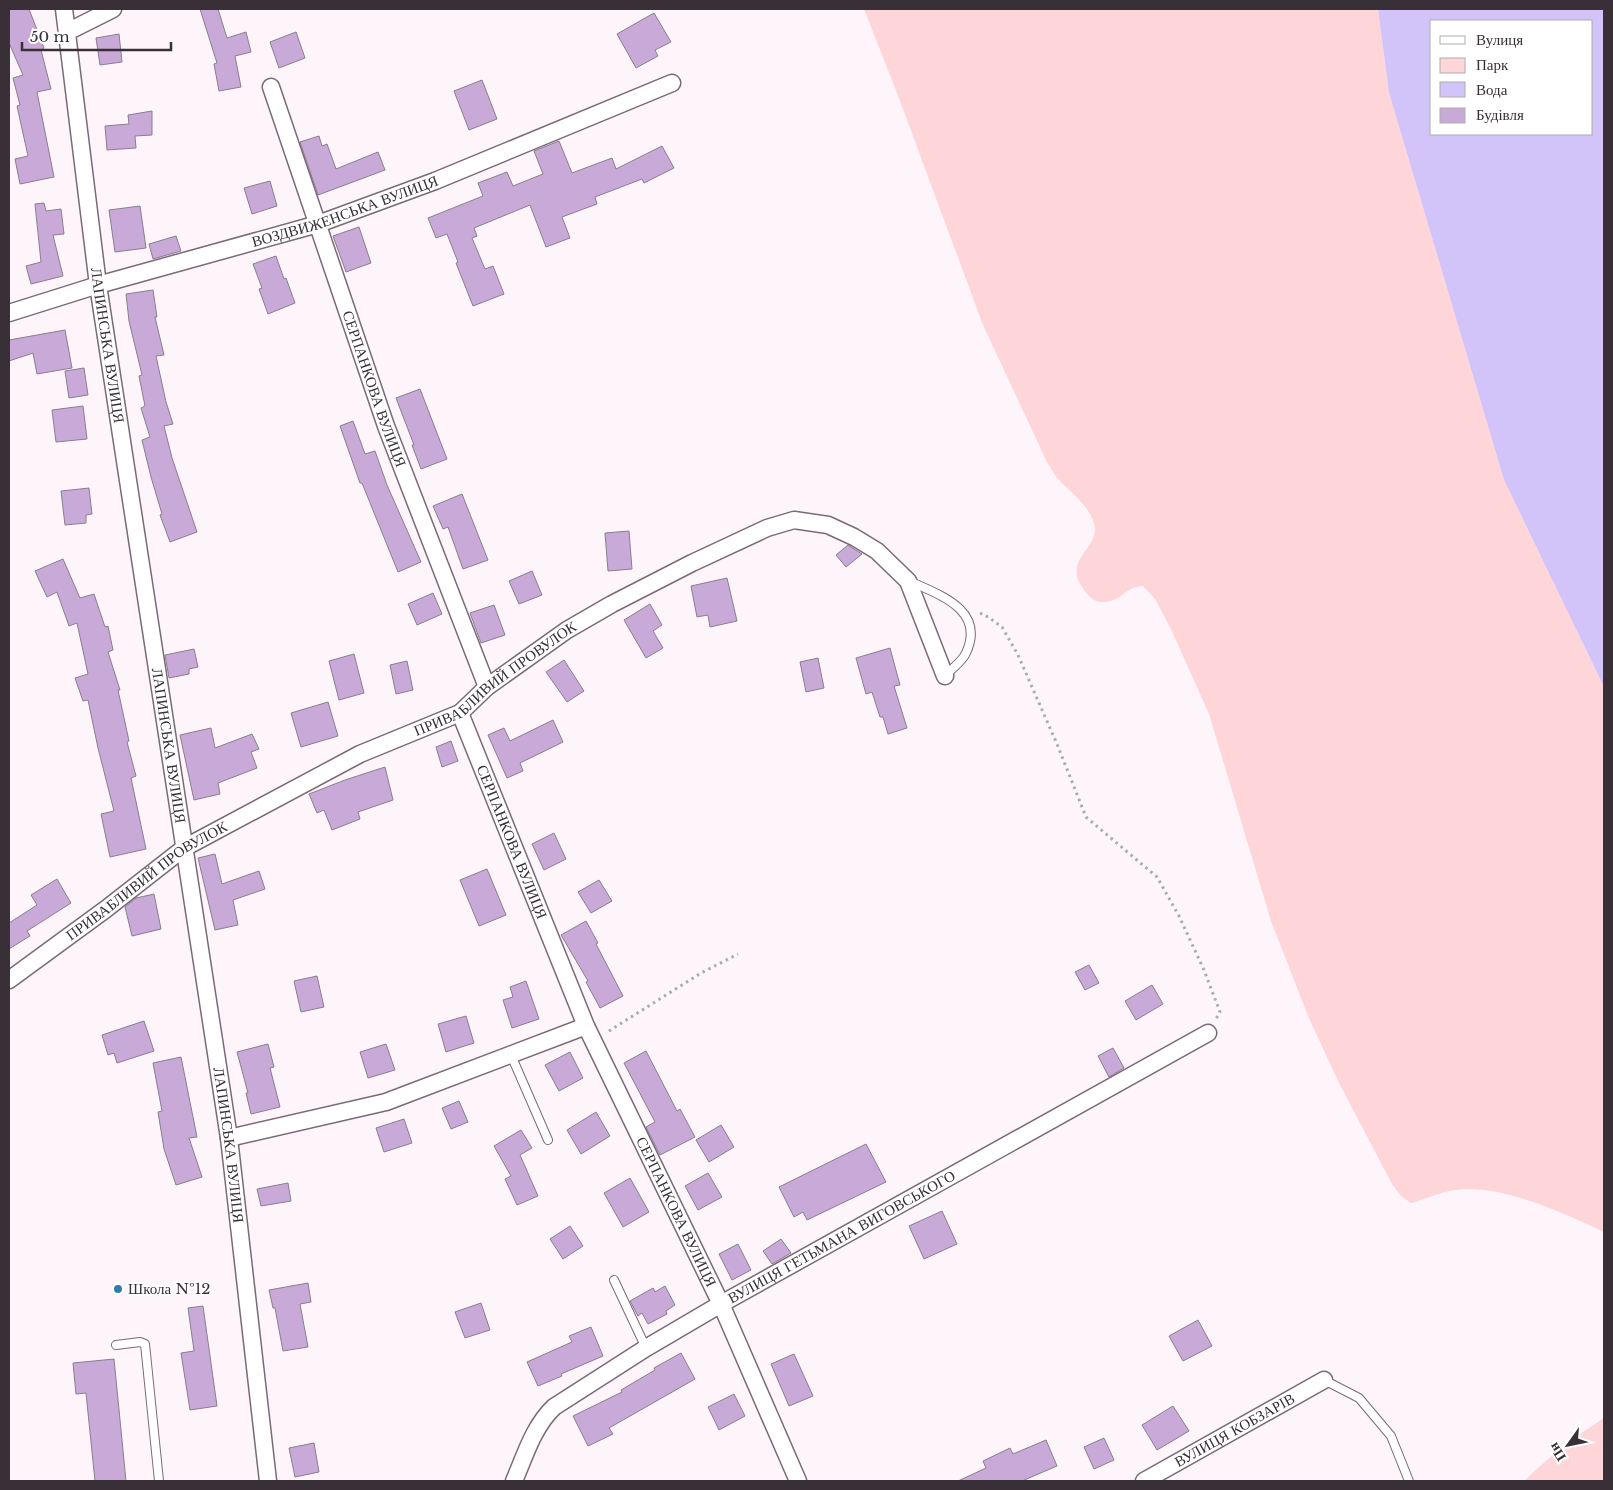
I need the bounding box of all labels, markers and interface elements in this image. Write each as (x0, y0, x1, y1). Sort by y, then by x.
scale bar (22, 20, 171, 52)
legend (1430, 20, 1593, 135)
text: 50 m (30, 27, 70, 46)
text: Вулиця (1476, 30, 1523, 49)
text: Парк (1476, 55, 1509, 74)
text: Вода (1476, 80, 1508, 99)
text: Будівля (1476, 105, 1524, 124)
street label: ВОЗДВИЖЕНСЬКА ВУЛИЦЯ (249, 171, 440, 251)
street label: ЛАПИНСЬКА ВУЛИЦЯ (87, 266, 129, 424)
street label: СЕРПАНКОВА ВУЛИЦЯ (339, 308, 411, 470)
street label: ПРИВАБЛИВИЙ ПРОВУЛОК (411, 616, 581, 740)
street label: ЛАПИНСЬКА ВУЛИЦЯ (148, 666, 191, 824)
street label: СЕРПАНКОВА ВУЛИЦЯ (473, 762, 552, 922)
street label: ПРИВАБЛИВИЙ ПРОВУЛОК (62, 816, 231, 944)
street label: ЛАПИНСЬКА ВУЛИЦЯ (209, 1066, 249, 1224)
street label: СЕРПАНКОВА ВУЛИЦЯ (632, 1134, 721, 1290)
street label: ВУЛИЦЯ ГЕТЬМАНА ВИГОВСЬКОГО (724, 1165, 959, 1307)
place label: Школа №12 (128, 1279, 211, 1298)
marker: Школа №12 (112, 1283, 124, 1295)
street label: ВУЛИЦЯ КОБЗАРІВ (1171, 1388, 1298, 1471)
north arrow (1543, 1420, 1593, 1470)
text: Пн (1544, 1439, 1570, 1465)

